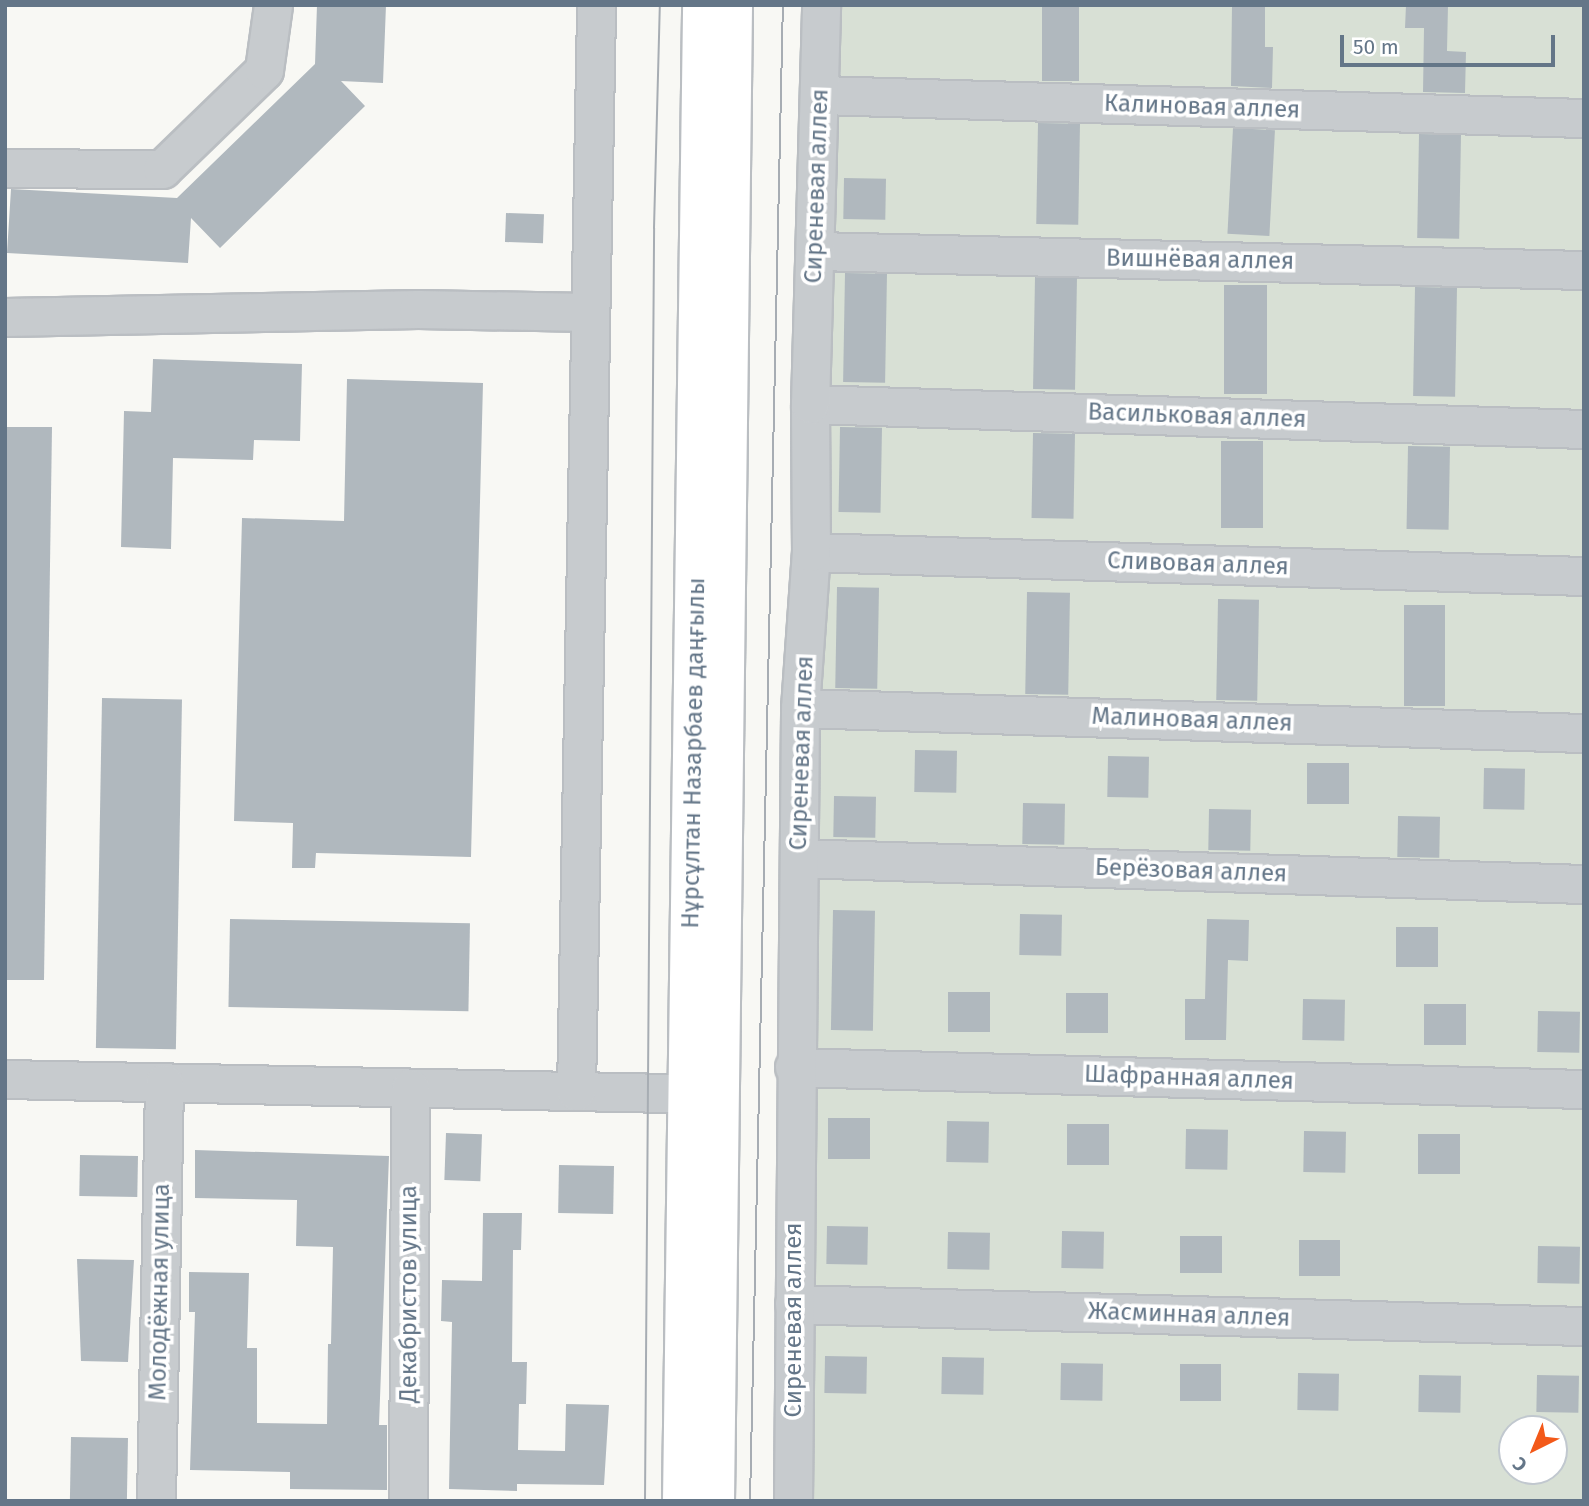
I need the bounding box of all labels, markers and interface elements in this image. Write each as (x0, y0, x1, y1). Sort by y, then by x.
scale bar (1344, 21, 1559, 65)
text: 50 m (1353, 34, 1399, 60)
street label: Сиреневая аллея (799, 88, 835, 284)
street label: Калиновая аллея (1103, 89, 1301, 125)
street label: Вишнёвая аллея (1106, 244, 1294, 276)
street label: Васильковая аллея (1087, 398, 1307, 434)
street label: Сливовая аллея (1107, 546, 1289, 582)
street label: Нұрсұлтан Назарбаев даңғылы (677, 577, 711, 929)
street label: Сиреневая аллея (784, 655, 820, 851)
street label: Малиновая аллея (1091, 702, 1293, 738)
street label: Берёзовая аллея (1094, 853, 1288, 889)
street label: Шафранная аллея (1084, 1060, 1294, 1096)
street label: Молодёжная улица (144, 1183, 176, 1401)
street label: Декабристов улица (395, 1185, 423, 1403)
street label: Сиреневая аллея (780, 1223, 808, 1417)
street label: Жасминная аллея (1087, 1297, 1291, 1333)
north arrow (1498, 1415, 1568, 1485)
text: С (1508, 1452, 1532, 1476)

